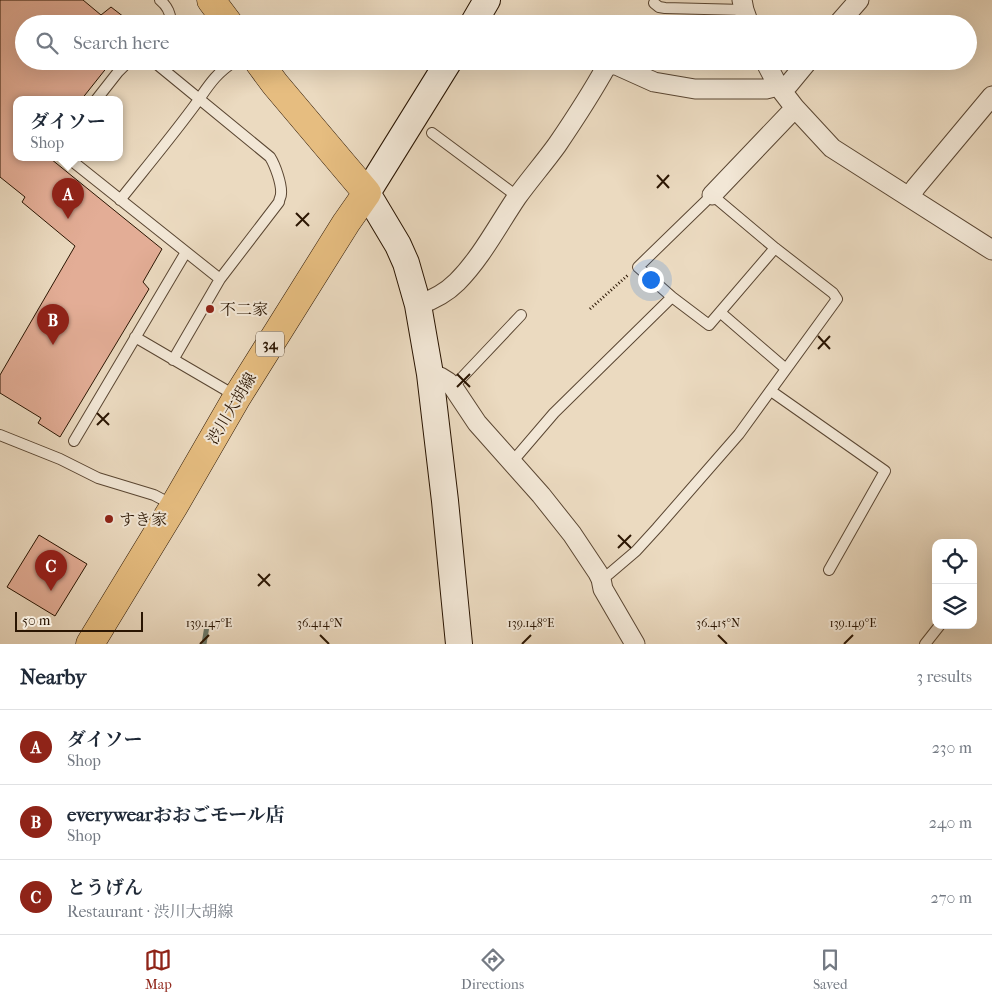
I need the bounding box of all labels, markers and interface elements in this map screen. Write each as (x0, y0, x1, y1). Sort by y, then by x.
search box (15, 15, 977, 70)
icon: search (33, 29, 61, 57)
text: Search here (73, 32, 169, 54)
popup (13, 96, 123, 161)
text: ダイソー (30, 111, 106, 133)
text: Shop (30, 133, 64, 152)
pin: A (52, 178, 84, 219)
your location (638, 267, 664, 293)
place label: 不二家 (220, 300, 268, 319)
marker: 不二家 (204, 303, 216, 315)
pin: B (37, 304, 69, 345)
road number: 34 (256, 332, 284, 356)
street label: 渋川大胡線 (203, 369, 260, 447)
place label: すき家 (119, 510, 167, 529)
marker: すき家 (103, 513, 115, 525)
map controls (932, 539, 977, 629)
button: locate (932, 539, 977, 584)
pin: C (35, 550, 67, 591)
button: layers (932, 584, 977, 629)
scale bar (15, 609, 142, 632)
text: 50 m (22, 612, 50, 629)
text: 139.147°E (186, 616, 232, 630)
text: 36.414°N (297, 616, 343, 630)
text: 139.148°E (508, 616, 554, 630)
text: 36.415°N (696, 616, 740, 630)
text: 139.149°E (829, 616, 877, 630)
text: Nearby (20, 665, 86, 689)
text: 3 results (916, 667, 972, 686)
text: ダイソー (67, 729, 143, 751)
text: A (31, 738, 41, 757)
text: 230 m (932, 738, 972, 757)
text: Shop (67, 751, 101, 770)
text: everywearおおごモール店 (67, 804, 285, 826)
text: B (31, 813, 41, 832)
text: 240 m (929, 813, 972, 832)
text: Shop (67, 826, 101, 845)
text: とうげん (67, 877, 143, 899)
text: C (31, 888, 41, 907)
text: 270 m (931, 888, 972, 907)
text: Restaurant · 渋川大胡線 (67, 902, 234, 921)
tab: Map (144, 946, 172, 993)
tab: Directions (461, 946, 524, 993)
tab: Saved (813, 946, 848, 993)

